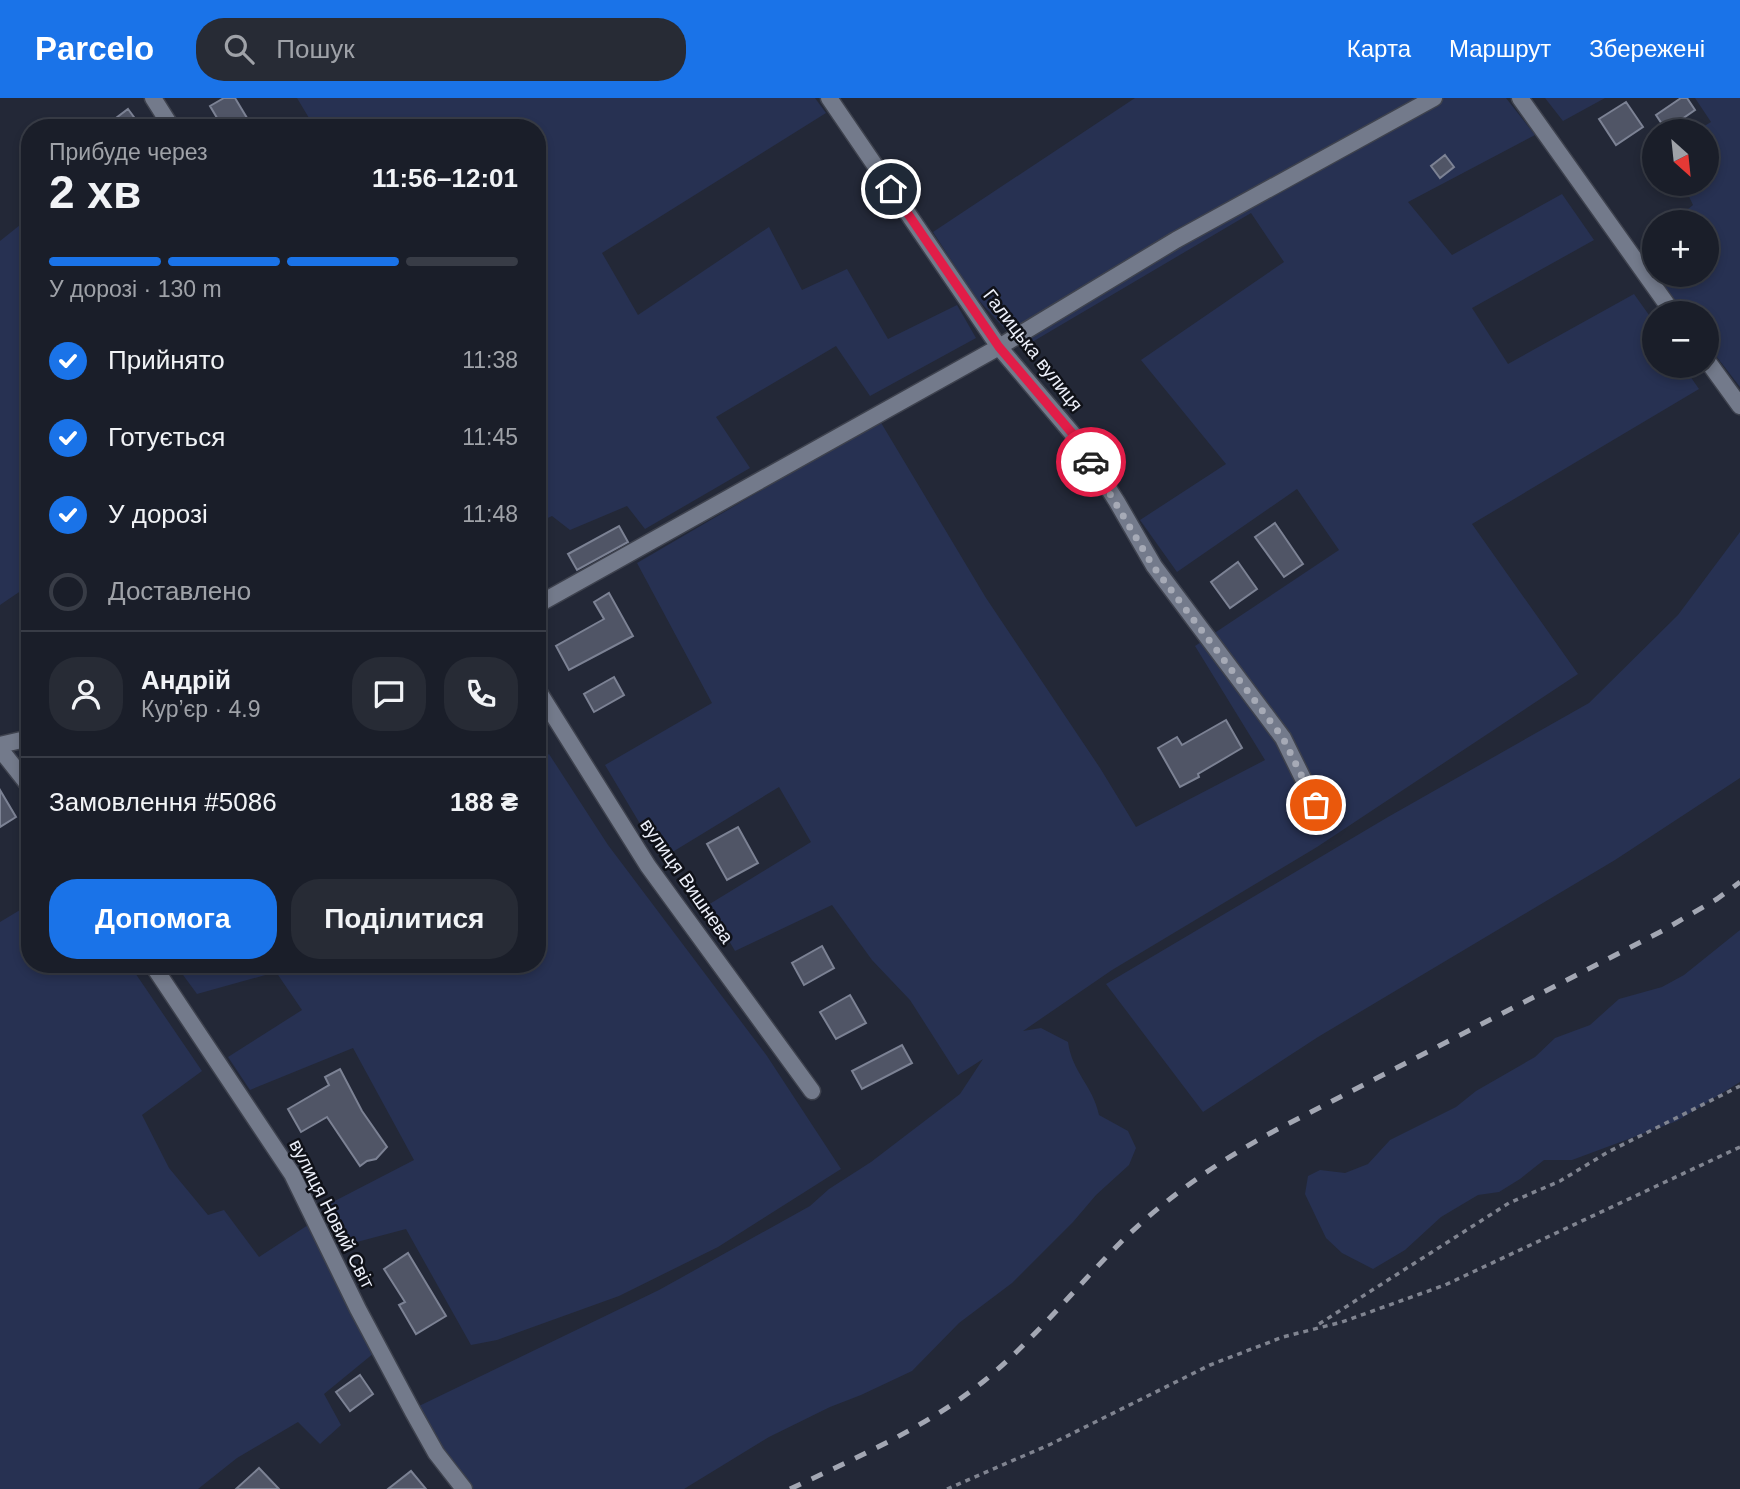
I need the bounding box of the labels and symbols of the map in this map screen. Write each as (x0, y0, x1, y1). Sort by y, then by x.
north arrow (1642, 119, 1718, 196)
pin (861, 159, 921, 219)
street label: Галицька вулиця (979, 285, 1087, 415)
courier (1056, 427, 1126, 497)
pin (1286, 775, 1346, 835)
street label: вулиця Вишнева (636, 815, 738, 948)
street label: вулиця Новий Світ (285, 1136, 379, 1292)

